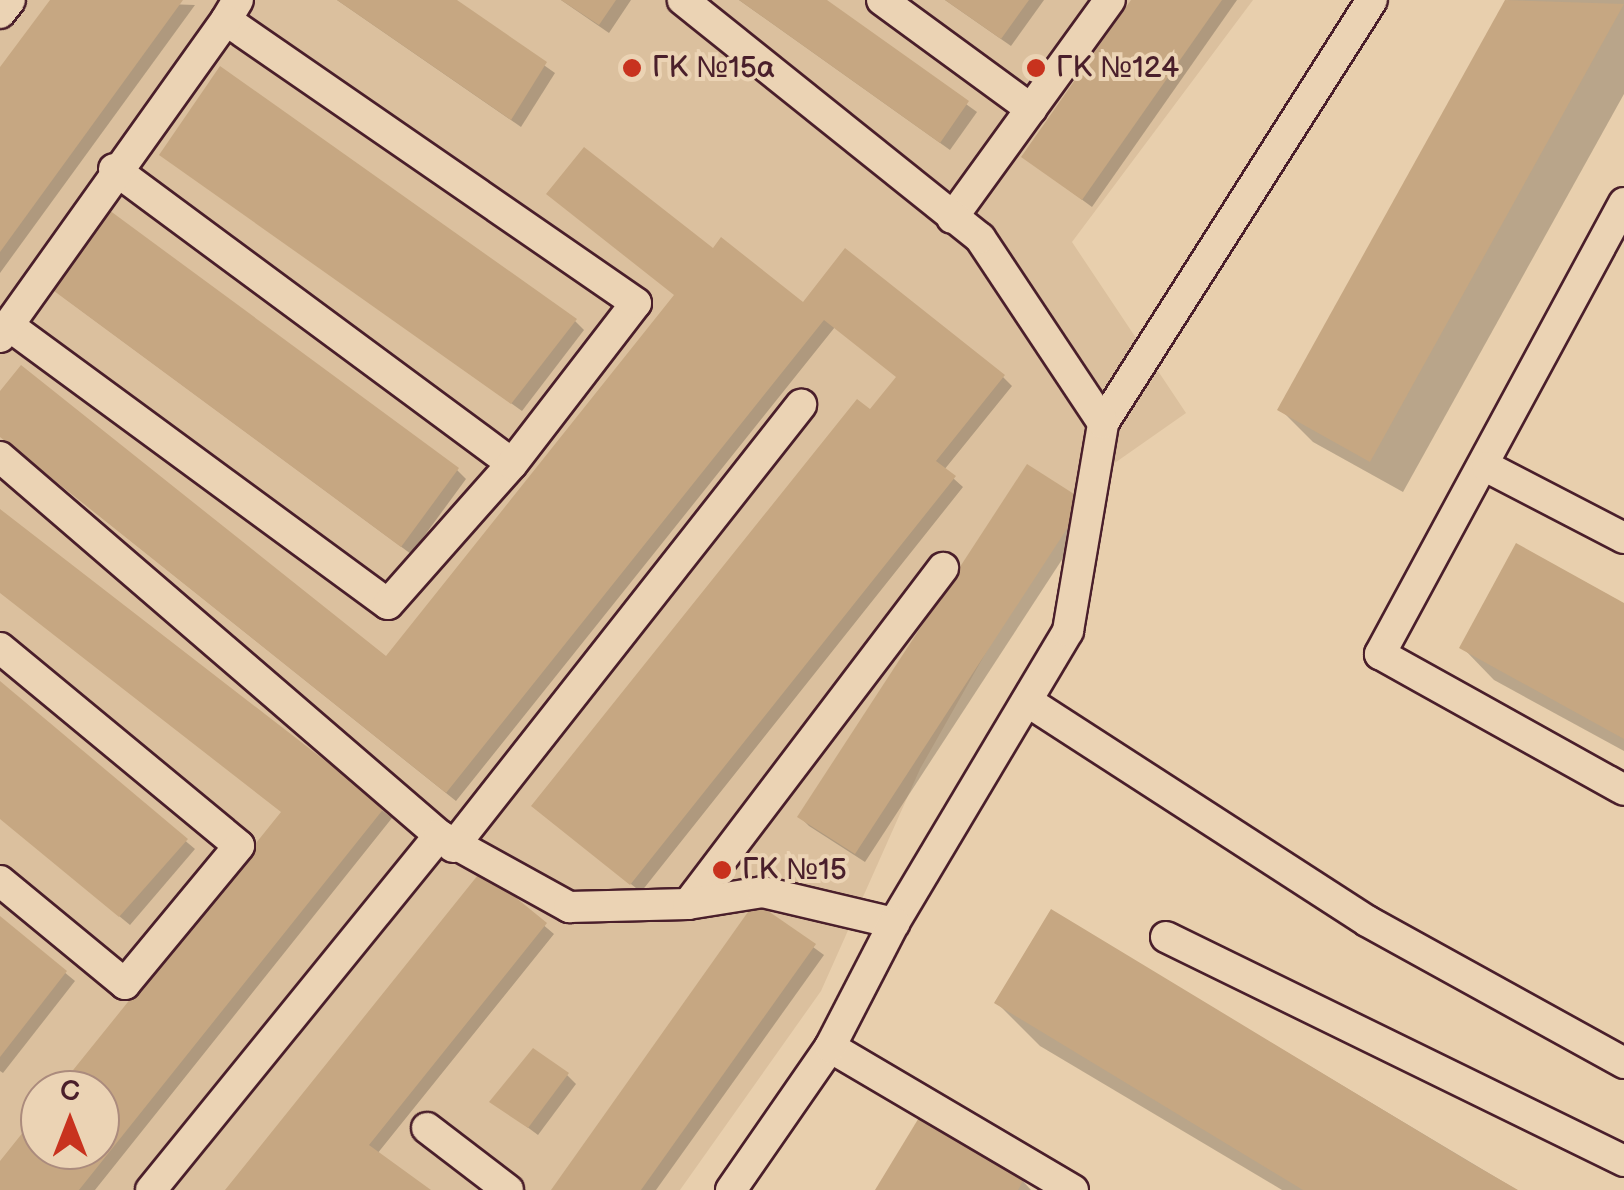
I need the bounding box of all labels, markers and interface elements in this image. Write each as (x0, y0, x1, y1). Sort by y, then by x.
place label: ГК №15а (652, 50, 775, 86)
place label: ГК №124 (1056, 50, 1179, 86)
marker: ГК №15а (621, 57, 643, 79)
marker: ГК №124 (1025, 57, 1047, 79)
place label: ГК №15 (742, 852, 847, 888)
marker: ГК №15 (711, 859, 733, 881)
north arrow (20, 1070, 120, 1170)
text: С (60, 1075, 80, 1108)

